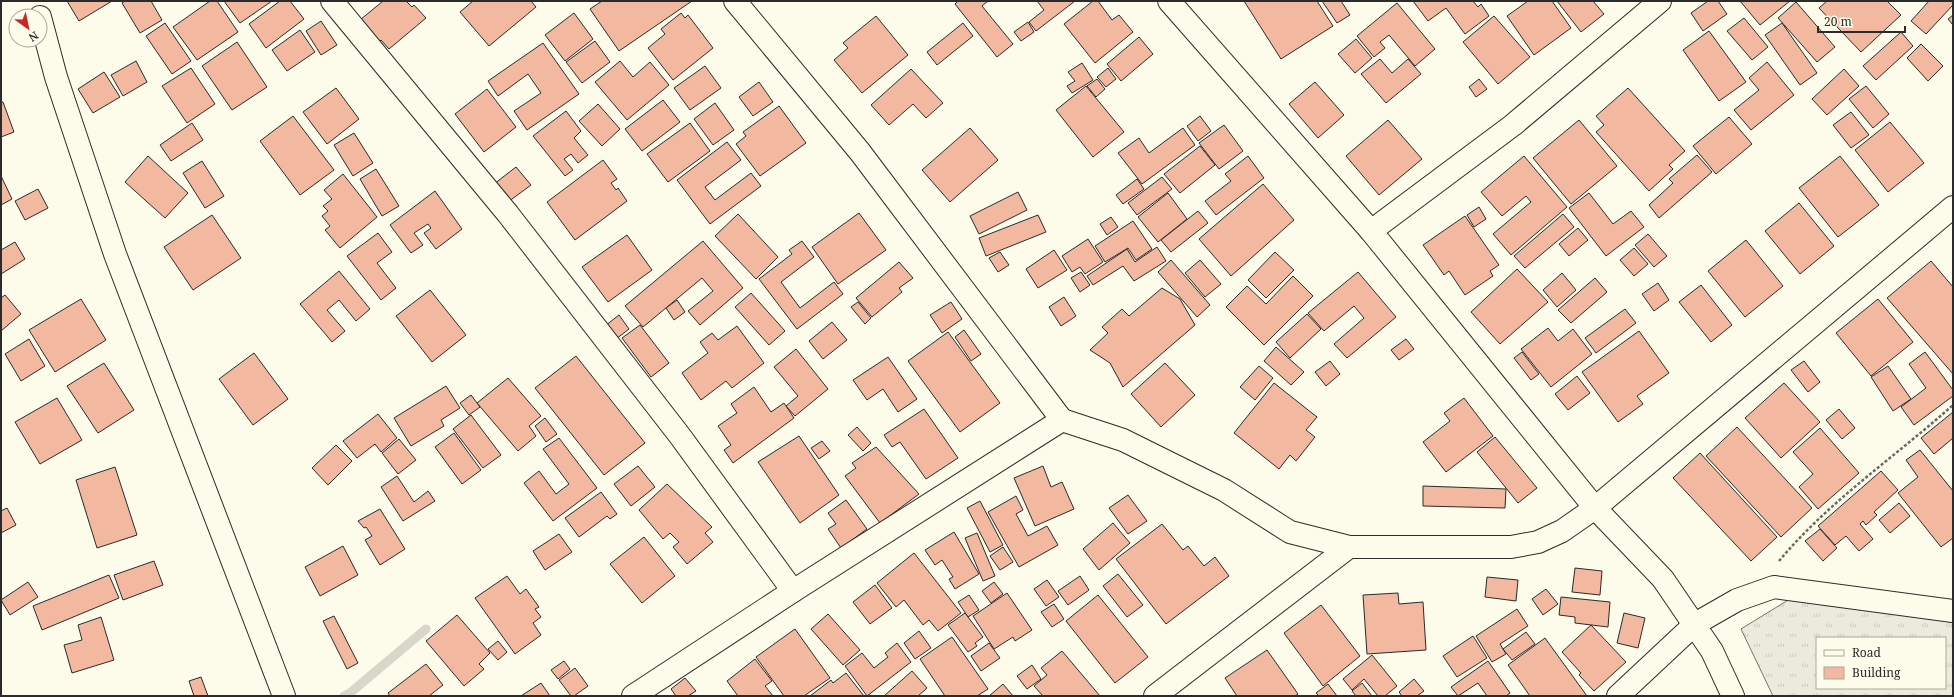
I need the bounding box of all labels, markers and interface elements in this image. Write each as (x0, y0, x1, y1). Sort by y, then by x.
north arrow (8, 8, 48, 48)
scale bar (1818, 8, 1905, 34)
text: 20 m (1824, 13, 1852, 30)
text: N (26, 28, 41, 46)
legend (1816, 637, 1946, 689)
text: Road (1852, 644, 1882, 661)
text: Building (1852, 664, 1901, 681)

